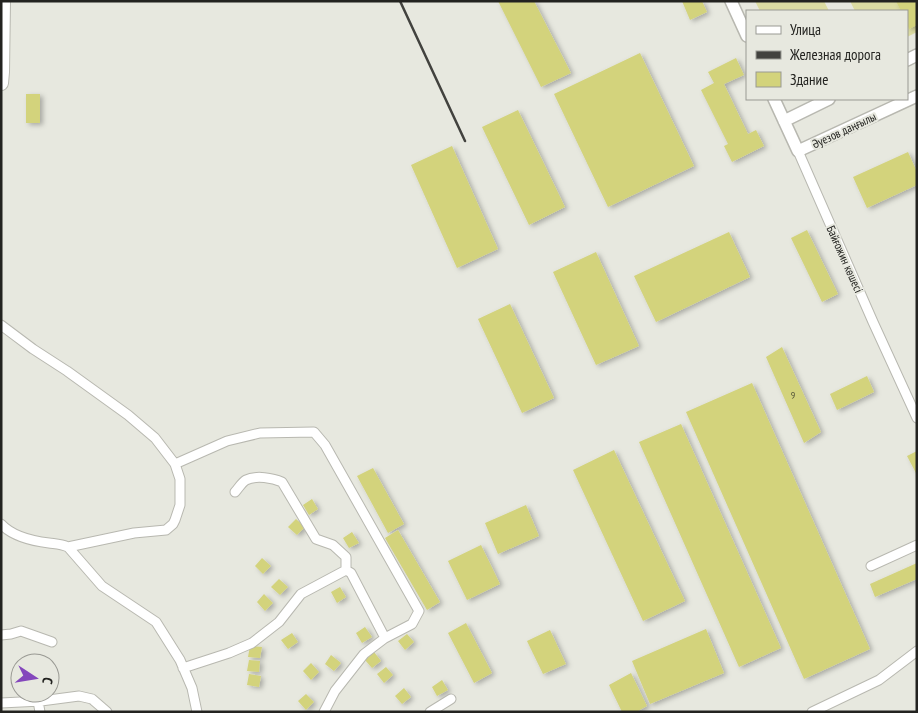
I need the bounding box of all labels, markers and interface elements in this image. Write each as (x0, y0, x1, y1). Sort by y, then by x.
legend (746, 10, 908, 100)
text: Улица (790, 20, 821, 39)
text: Железная дорога (789, 45, 881, 64)
text: Здание (790, 70, 828, 89)
street label: Әуезов даңғылы (810, 109, 878, 151)
street label: Байғожин көшесі (823, 223, 867, 295)
house number: 9 (791, 389, 795, 402)
north arrow (10, 653, 60, 703)
text: С (38, 676, 57, 686)

